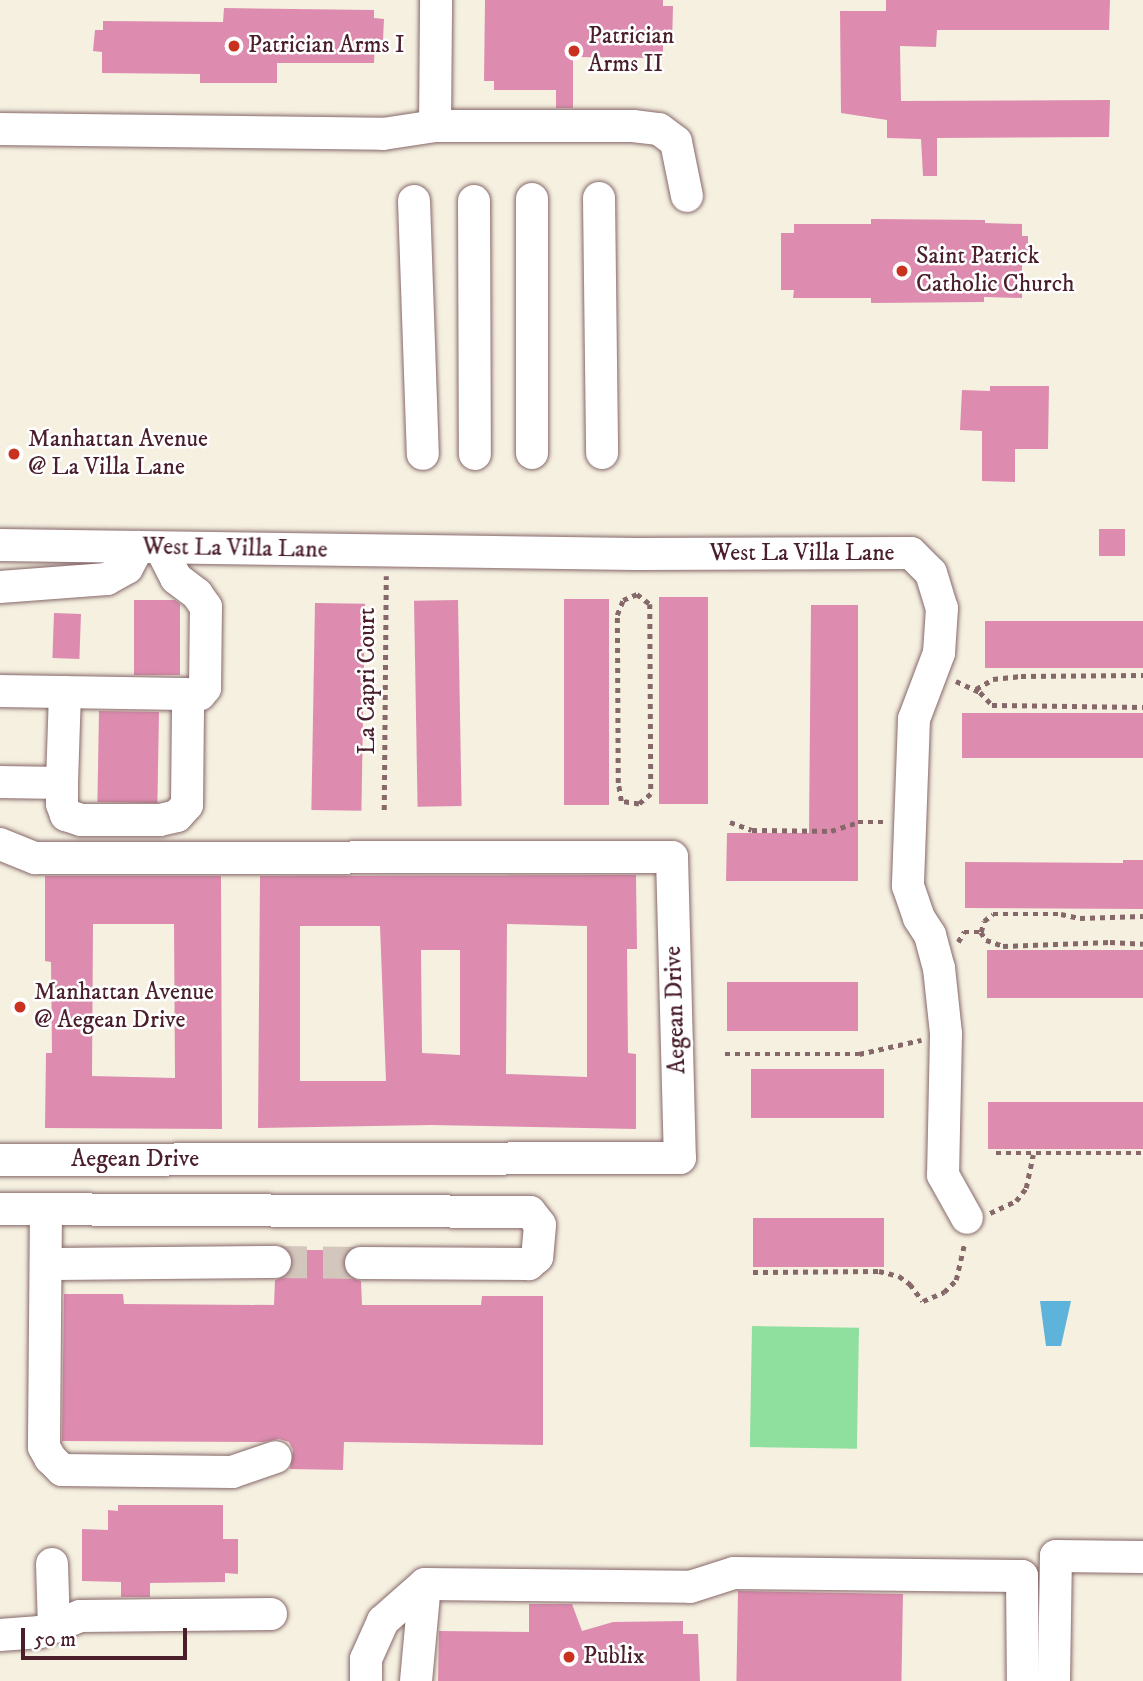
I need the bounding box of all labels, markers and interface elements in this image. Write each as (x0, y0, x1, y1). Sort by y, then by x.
place label: Patrician Arms II (588, 23, 674, 79)
place label: Patrician Arms I (248, 32, 405, 60)
marker: Patrician Arms I (226, 38, 242, 54)
marker: Patrician Arms II (566, 43, 582, 59)
place label: Saint Patrick Catholic Church (916, 243, 1075, 299)
marker: Saint Patrick Catholic Church (894, 263, 910, 279)
place label: Manhattan Avenue @ La Villa Lane (28, 426, 208, 482)
marker: Manhattan Avenue @ La Villa Lane (6, 446, 22, 462)
street label: West La Villa Lane (142, 533, 328, 565)
street label: West La Villa Lane (709, 540, 895, 568)
street label: La Capri Court (354, 608, 382, 754)
street label: Aegean Drive (659, 945, 693, 1075)
place label: Manhattan Avenue @ Aegean Drive (34, 979, 214, 1035)
marker: Manhattan Avenue @ Aegean Drive (12, 999, 28, 1015)
street label: Aegean Drive (71, 1146, 199, 1174)
scale bar (24, 1614, 191, 1658)
text: 50 m (34, 1627, 76, 1653)
place label: Publix (583, 1643, 645, 1671)
marker: Publix (561, 1649, 577, 1665)

